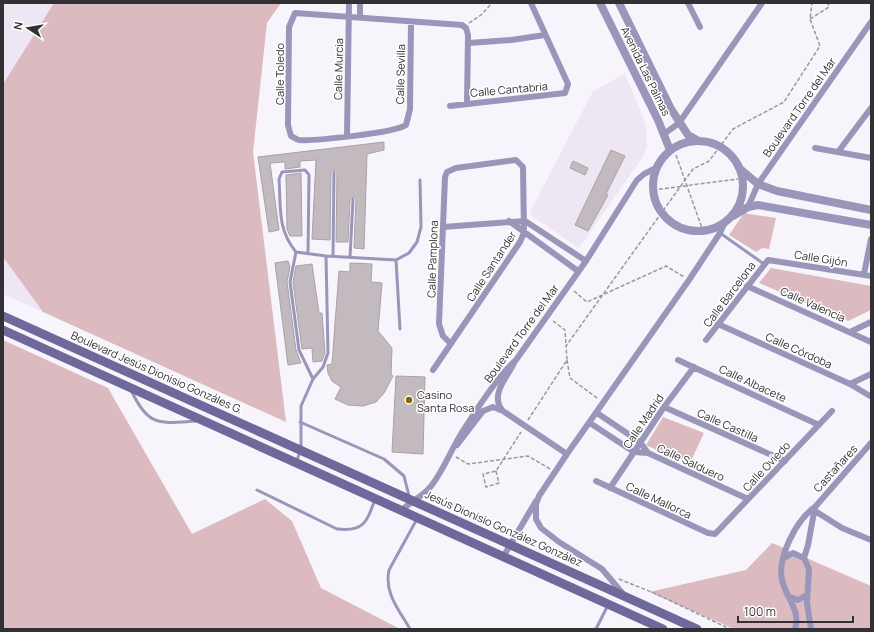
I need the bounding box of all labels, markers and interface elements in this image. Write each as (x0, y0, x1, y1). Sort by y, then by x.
north arrow (8, 8, 48, 48)
text: N (10, 20, 26, 31)
street label: Avenida Las Palmas (618, 24, 674, 119)
street label: Calle Murcia (330, 38, 346, 100)
street label: Calle Toledo (272, 43, 287, 105)
street label: Calle Sevilla (392, 44, 408, 104)
street label: Boulevard Torre del Mar (759, 54, 839, 160)
street label: Calle Cantabria (470, 78, 548, 100)
street label: Calle Pamplona (423, 220, 441, 298)
street label: Calle Santander (463, 228, 519, 304)
street label: Calle Gijón (793, 246, 849, 270)
street label: Calle Barcelona (699, 258, 759, 330)
street label: Boulevard Torre del Mar (480, 281, 562, 385)
street label: Calle Valencia (778, 283, 848, 325)
street label: Boulevard Jesús Dionisio Gonzáles G. (69, 327, 245, 417)
street label: Calle Córdoba (763, 329, 835, 371)
street label: Calle Albacete (717, 361, 790, 405)
place label: Casino Santa Rosa (417, 387, 474, 415)
street label: Calle Madrid (619, 391, 667, 451)
marker: Casino Santa Rosa (404, 395, 414, 405)
street label: Calle Castilla (695, 405, 761, 445)
street label: Calle Oviedo (739, 437, 793, 494)
street label: Calle Salduero (655, 440, 728, 484)
street label: Castañares (810, 441, 860, 495)
street label: Calle Mallorca (624, 478, 694, 522)
street label: Jesús Dionisio González González (423, 486, 585, 570)
scale bar (738, 598, 853, 624)
text: 100 m (744, 603, 776, 620)

